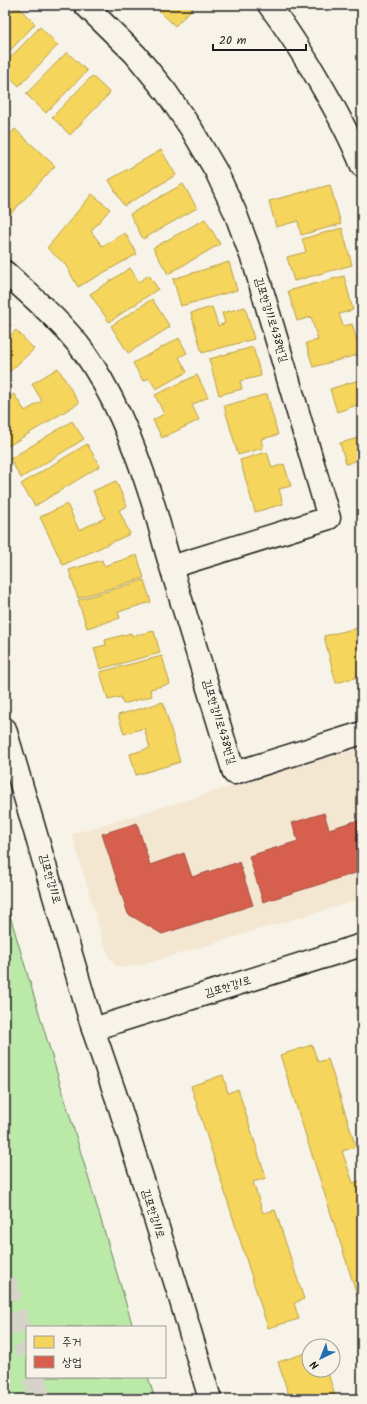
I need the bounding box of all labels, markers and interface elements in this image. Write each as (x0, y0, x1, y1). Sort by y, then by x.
scale bar (213, 26, 306, 52)
text: 20 m (219, 31, 247, 50)
street label: 김포한강11로438번길 (250, 275, 292, 365)
street label: 김포한강11로438번길 (198, 677, 240, 767)
street label: 김포한강11로 (34, 852, 66, 906)
street label: 김포한강1로 (203, 971, 254, 1003)
street label: 김포한강11로 (137, 1187, 170, 1241)
legend (26, 1326, 166, 1378)
text: 주거 (62, 1333, 81, 1352)
north arrow (301, 1338, 341, 1378)
text: 상업 (62, 1353, 81, 1372)
text: N (306, 1356, 324, 1374)

